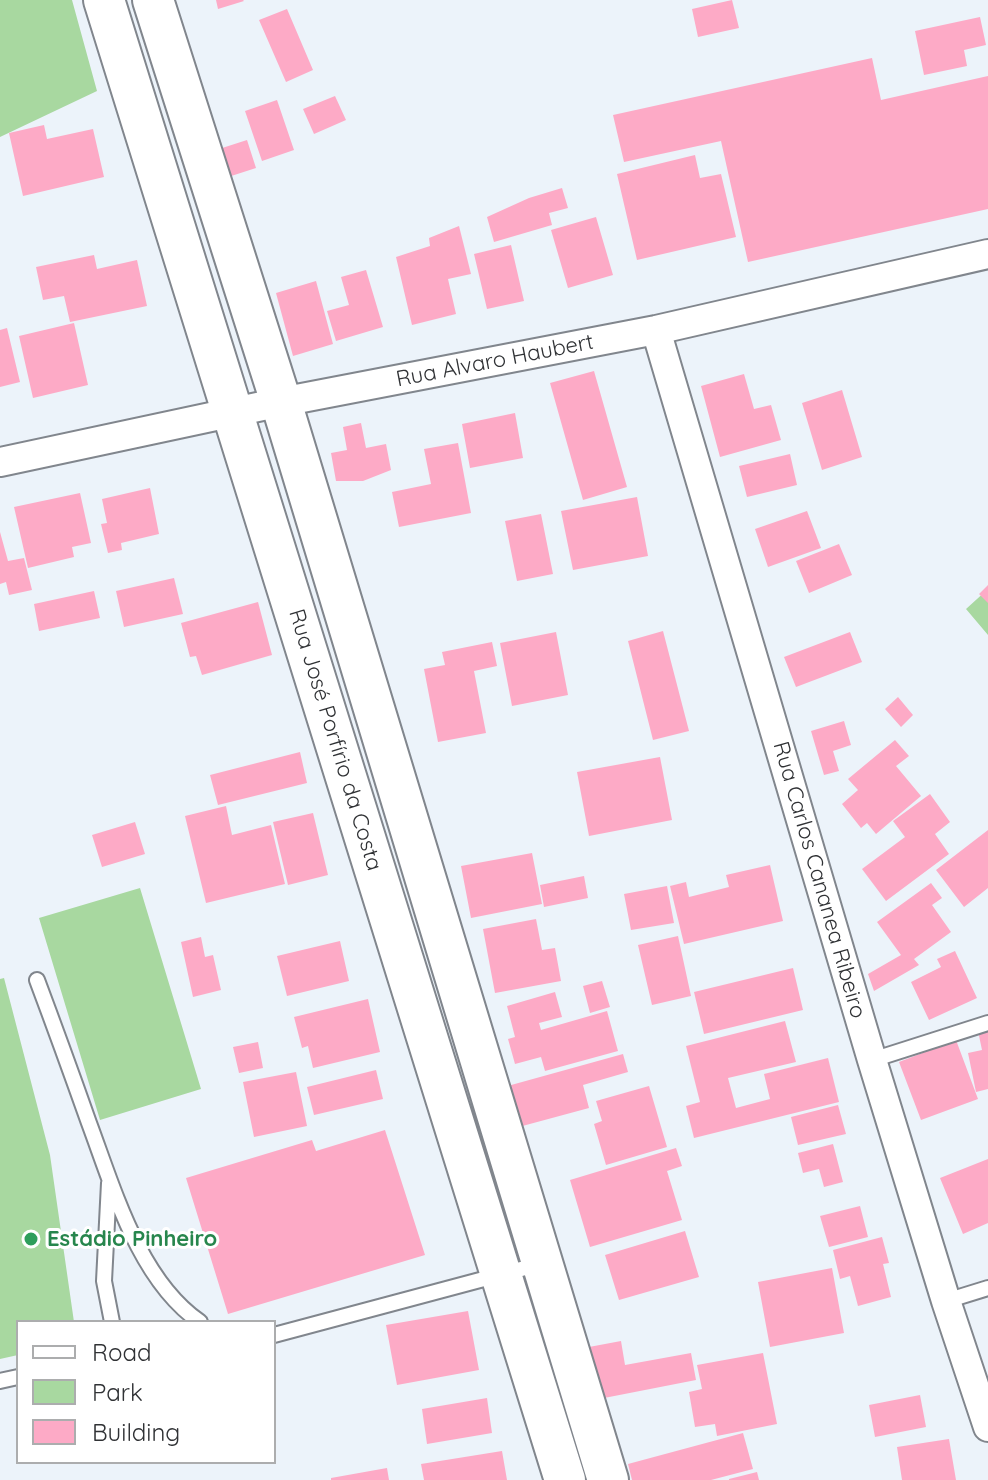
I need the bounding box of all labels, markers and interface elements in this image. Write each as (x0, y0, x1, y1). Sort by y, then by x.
street label: Rua Alvaro Haubert (394, 329, 596, 393)
street label: Rua José Porfírio da Costa (283, 606, 387, 874)
street label: Rua Carlos Cananea Ribeiro (767, 739, 871, 1021)
place label: Estádio Pinheiro (47, 1226, 217, 1252)
marker: Estádio Pinheiro (22, 1230, 40, 1248)
legend (16, 1320, 276, 1464)
text: Road (92, 1337, 152, 1367)
text: Park (92, 1377, 143, 1407)
text: Building (92, 1417, 180, 1447)

